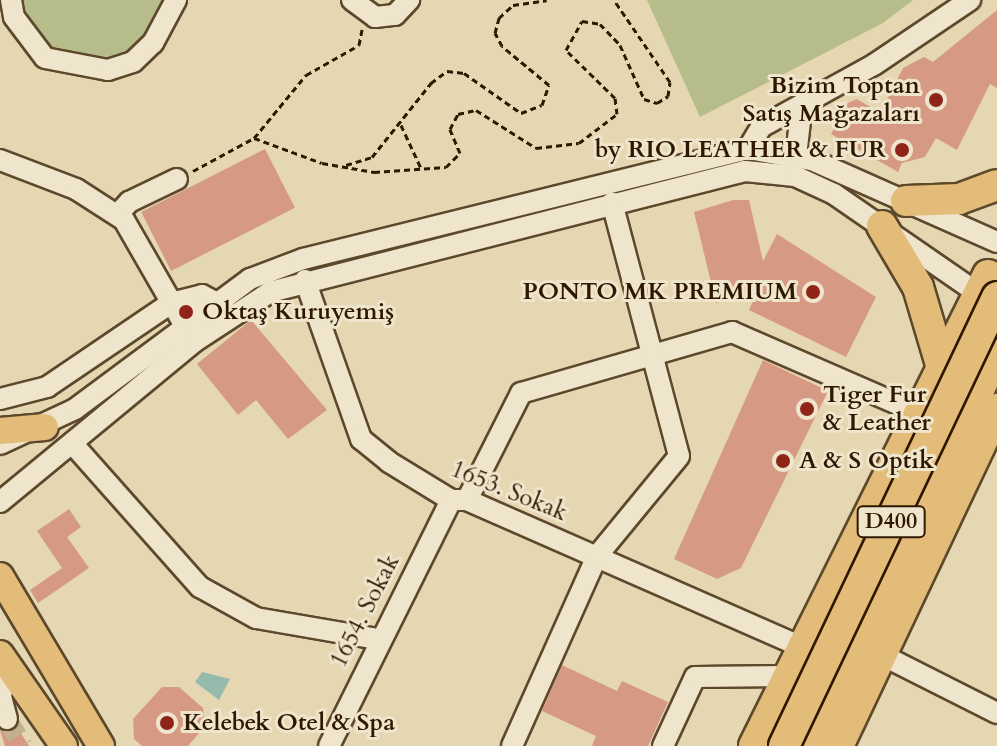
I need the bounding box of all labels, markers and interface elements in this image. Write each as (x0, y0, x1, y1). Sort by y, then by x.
place label: Bizim Toptan Satış Mağazaları (743, 72, 920, 128)
marker: Bizim Toptan Satış Mağazaları (927, 91, 945, 109)
place label: by RIO LEATHER & FUR (595, 136, 886, 164)
marker: by RIO LEATHER & FUR (893, 141, 911, 159)
place label: PONTO MK PREMIUM (522, 278, 797, 306)
marker: PONTO MK PREMIUM (804, 283, 822, 301)
place label: Oktaş Kuruyemiş (202, 298, 394, 326)
marker: Oktaş Kuruyemiş (177, 303, 195, 321)
place label: Tiger Fur & Leather (823, 381, 931, 437)
marker: Tiger Fur & Leather (798, 400, 816, 418)
place label: A & S Optik (799, 447, 934, 475)
marker: A & S Optik (774, 452, 792, 470)
street label: 1653. Sokak (447, 455, 571, 527)
road number: D400 (855, 504, 927, 540)
street label: 1654. Sokak (324, 550, 406, 672)
place label: Kelebek Otel & Spa (183, 709, 395, 737)
marker: Kelebek Otel & Spa (158, 714, 176, 732)

